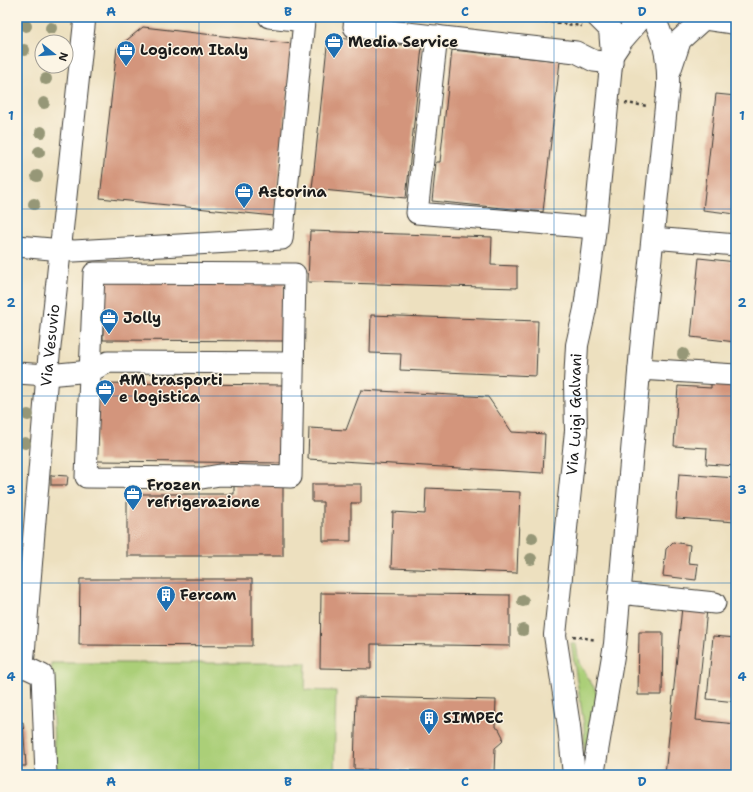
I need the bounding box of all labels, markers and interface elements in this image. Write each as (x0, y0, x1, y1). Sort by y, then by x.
text: A (106, 3, 116, 20)
text: B (284, 3, 292, 20)
text: C (461, 3, 469, 20)
text: D (637, 3, 647, 20)
office icon: Media Service (323, 31, 345, 59)
place label: Media Service (348, 32, 458, 52)
north arrow (34, 34, 74, 74)
office icon: Logicom Italy (115, 39, 137, 67)
place label: Logicom Italy (140, 40, 248, 60)
text: N (55, 50, 72, 63)
text: 1 (8, 107, 14, 124)
text: 1 (739, 107, 745, 124)
office icon: Astorina (233, 181, 255, 209)
place label: Astorina (258, 182, 328, 202)
text: 2 (6, 294, 16, 311)
text: 2 (737, 294, 747, 311)
street label: Via Vesuvio (36, 303, 64, 387)
office icon: Jolly (98, 307, 120, 335)
place label: Jolly (123, 308, 161, 328)
street label: Via Luigi Galvani (561, 353, 587, 476)
place label: AM trasporti e logistica (119, 370, 223, 407)
office icon: AM trasporti e logistica (94, 378, 116, 406)
place label: Frozen refrigerazione (147, 475, 260, 512)
text: 3 (6, 481, 16, 498)
text: 3 (737, 481, 747, 498)
office icon: Frozen refrigerazione (122, 483, 144, 511)
building icon: Fercam (155, 584, 177, 612)
place label: Fercam (180, 585, 237, 605)
text: 4 (6, 668, 16, 685)
text: 4 (737, 668, 747, 685)
building icon: SIMPEC (418, 707, 440, 735)
place label: SIMPEC (443, 708, 503, 728)
text: A (106, 773, 116, 790)
text: B (284, 773, 292, 790)
text: C (461, 773, 469, 790)
text: D (637, 773, 647, 790)

